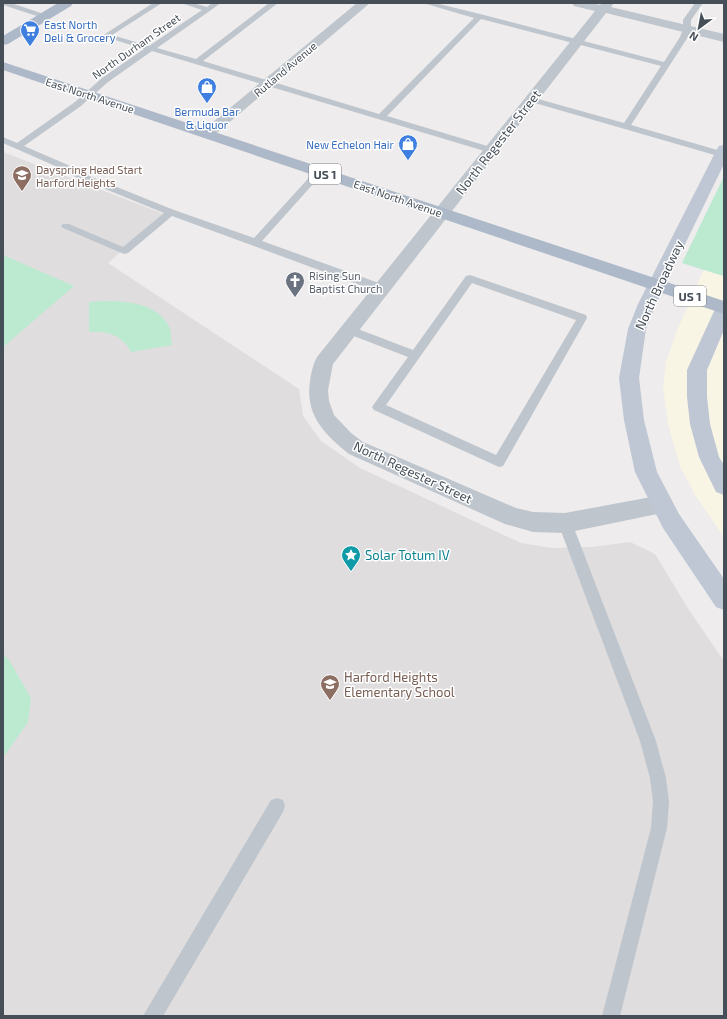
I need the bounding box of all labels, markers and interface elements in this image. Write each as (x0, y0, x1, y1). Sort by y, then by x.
north arrow (679, 8, 719, 48)
street label: North Durham Street (89, 11, 183, 81)
place label: East North Deli & Grocery (44, 18, 116, 44)
supermarket icon: East North Deli & Grocery (19, 19, 41, 47)
text: N (687, 29, 700, 45)
street label: Rutland Avenue (251, 39, 319, 99)
street label: East North Avenue (44, 75, 136, 115)
shop icon: Bermuda Bar & Liquor (196, 76, 218, 104)
street label: North Regester Street (452, 86, 544, 198)
place label: Bermuda Bar & Liquor (174, 105, 240, 131)
shop icon: New Echelon Hair (397, 133, 419, 161)
place label: New Echelon Hair (306, 138, 395, 151)
place label: Dayspring Head Start Harford Heights (36, 163, 142, 189)
school or university icon: Dayspring Head Start Harford Heights (11, 164, 33, 192)
road number: US 1 (309, 164, 341, 184)
street label: East North Avenue (352, 177, 444, 219)
street label: North Broadway (631, 238, 687, 332)
place label: Rising Sun Baptist Church (309, 269, 382, 295)
church icon: Rising Sun Baptist Church (284, 270, 306, 298)
road number: US 1 (674, 286, 706, 306)
street label: North Regester Street (351, 438, 475, 506)
place icon: Solar Totum IV (340, 544, 362, 572)
place label: Solar Totum IV (365, 547, 450, 563)
place label: Harford Heights Elementary School (344, 669, 455, 700)
school or university icon: Harford Heights Elementary School (319, 673, 341, 701)

